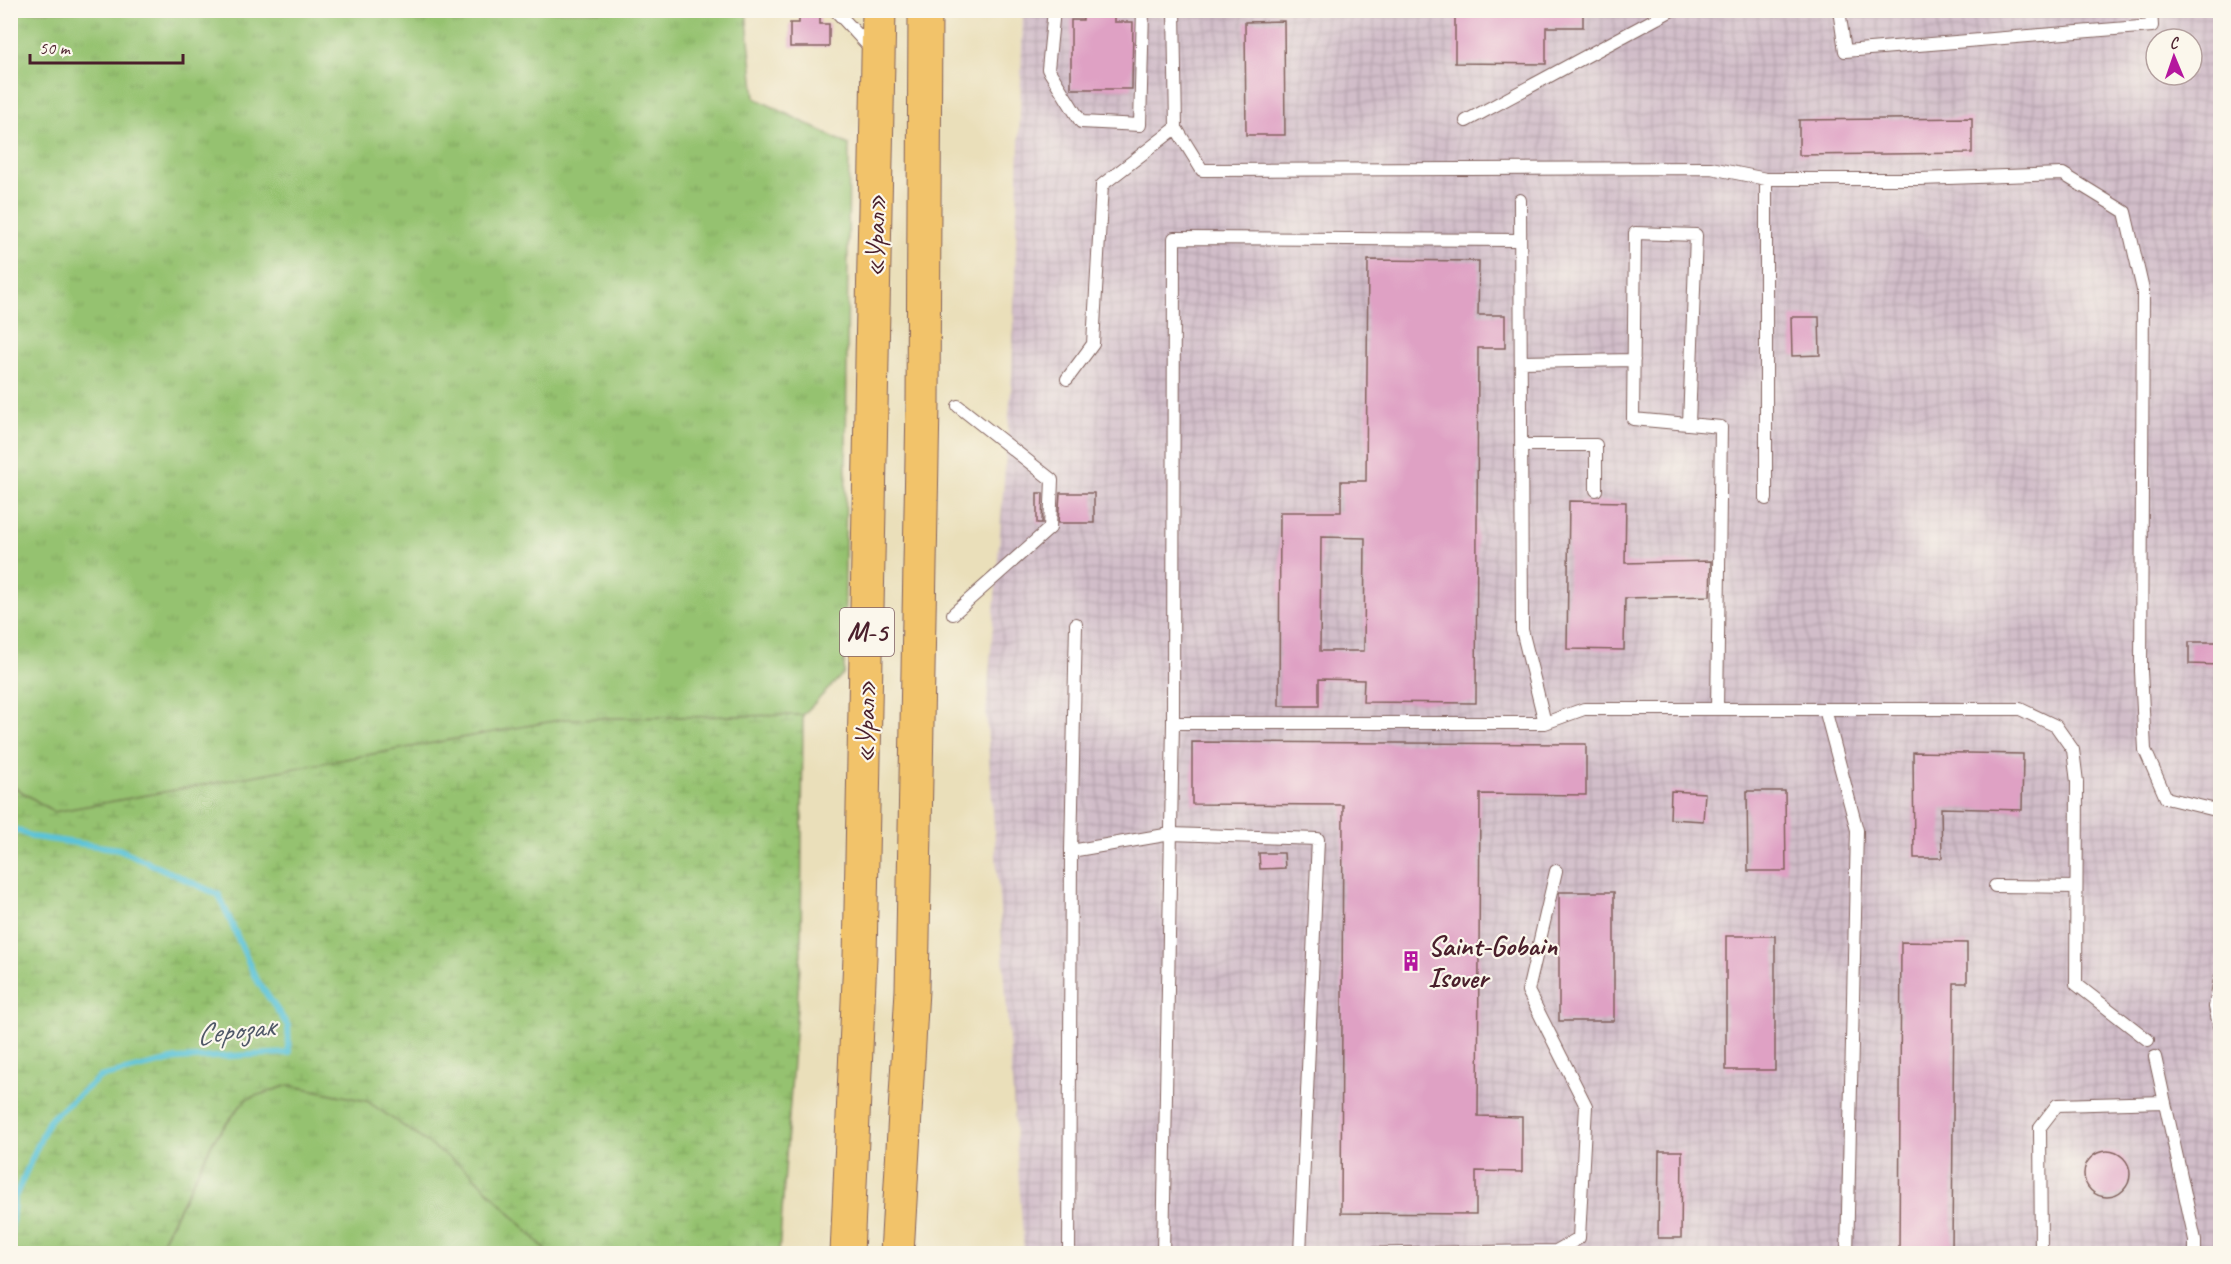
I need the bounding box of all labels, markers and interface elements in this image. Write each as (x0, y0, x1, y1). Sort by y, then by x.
scale bar (30, 27, 183, 65)
north arrow (2144, 27, 2204, 87)
text: С (2169, 33, 2180, 53)
text: 50 m (39, 37, 72, 59)
street label: «Урал» (857, 194, 893, 278)
road number: М-5 (840, 608, 894, 656)
street label: «Урал» (847, 680, 883, 764)
place label: Saint-Gobain Isover (1428, 928, 1558, 995)
building icon: Saint-Gobain Isover (1399, 949, 1423, 973)
water label: Серозак (194, 1006, 281, 1054)

